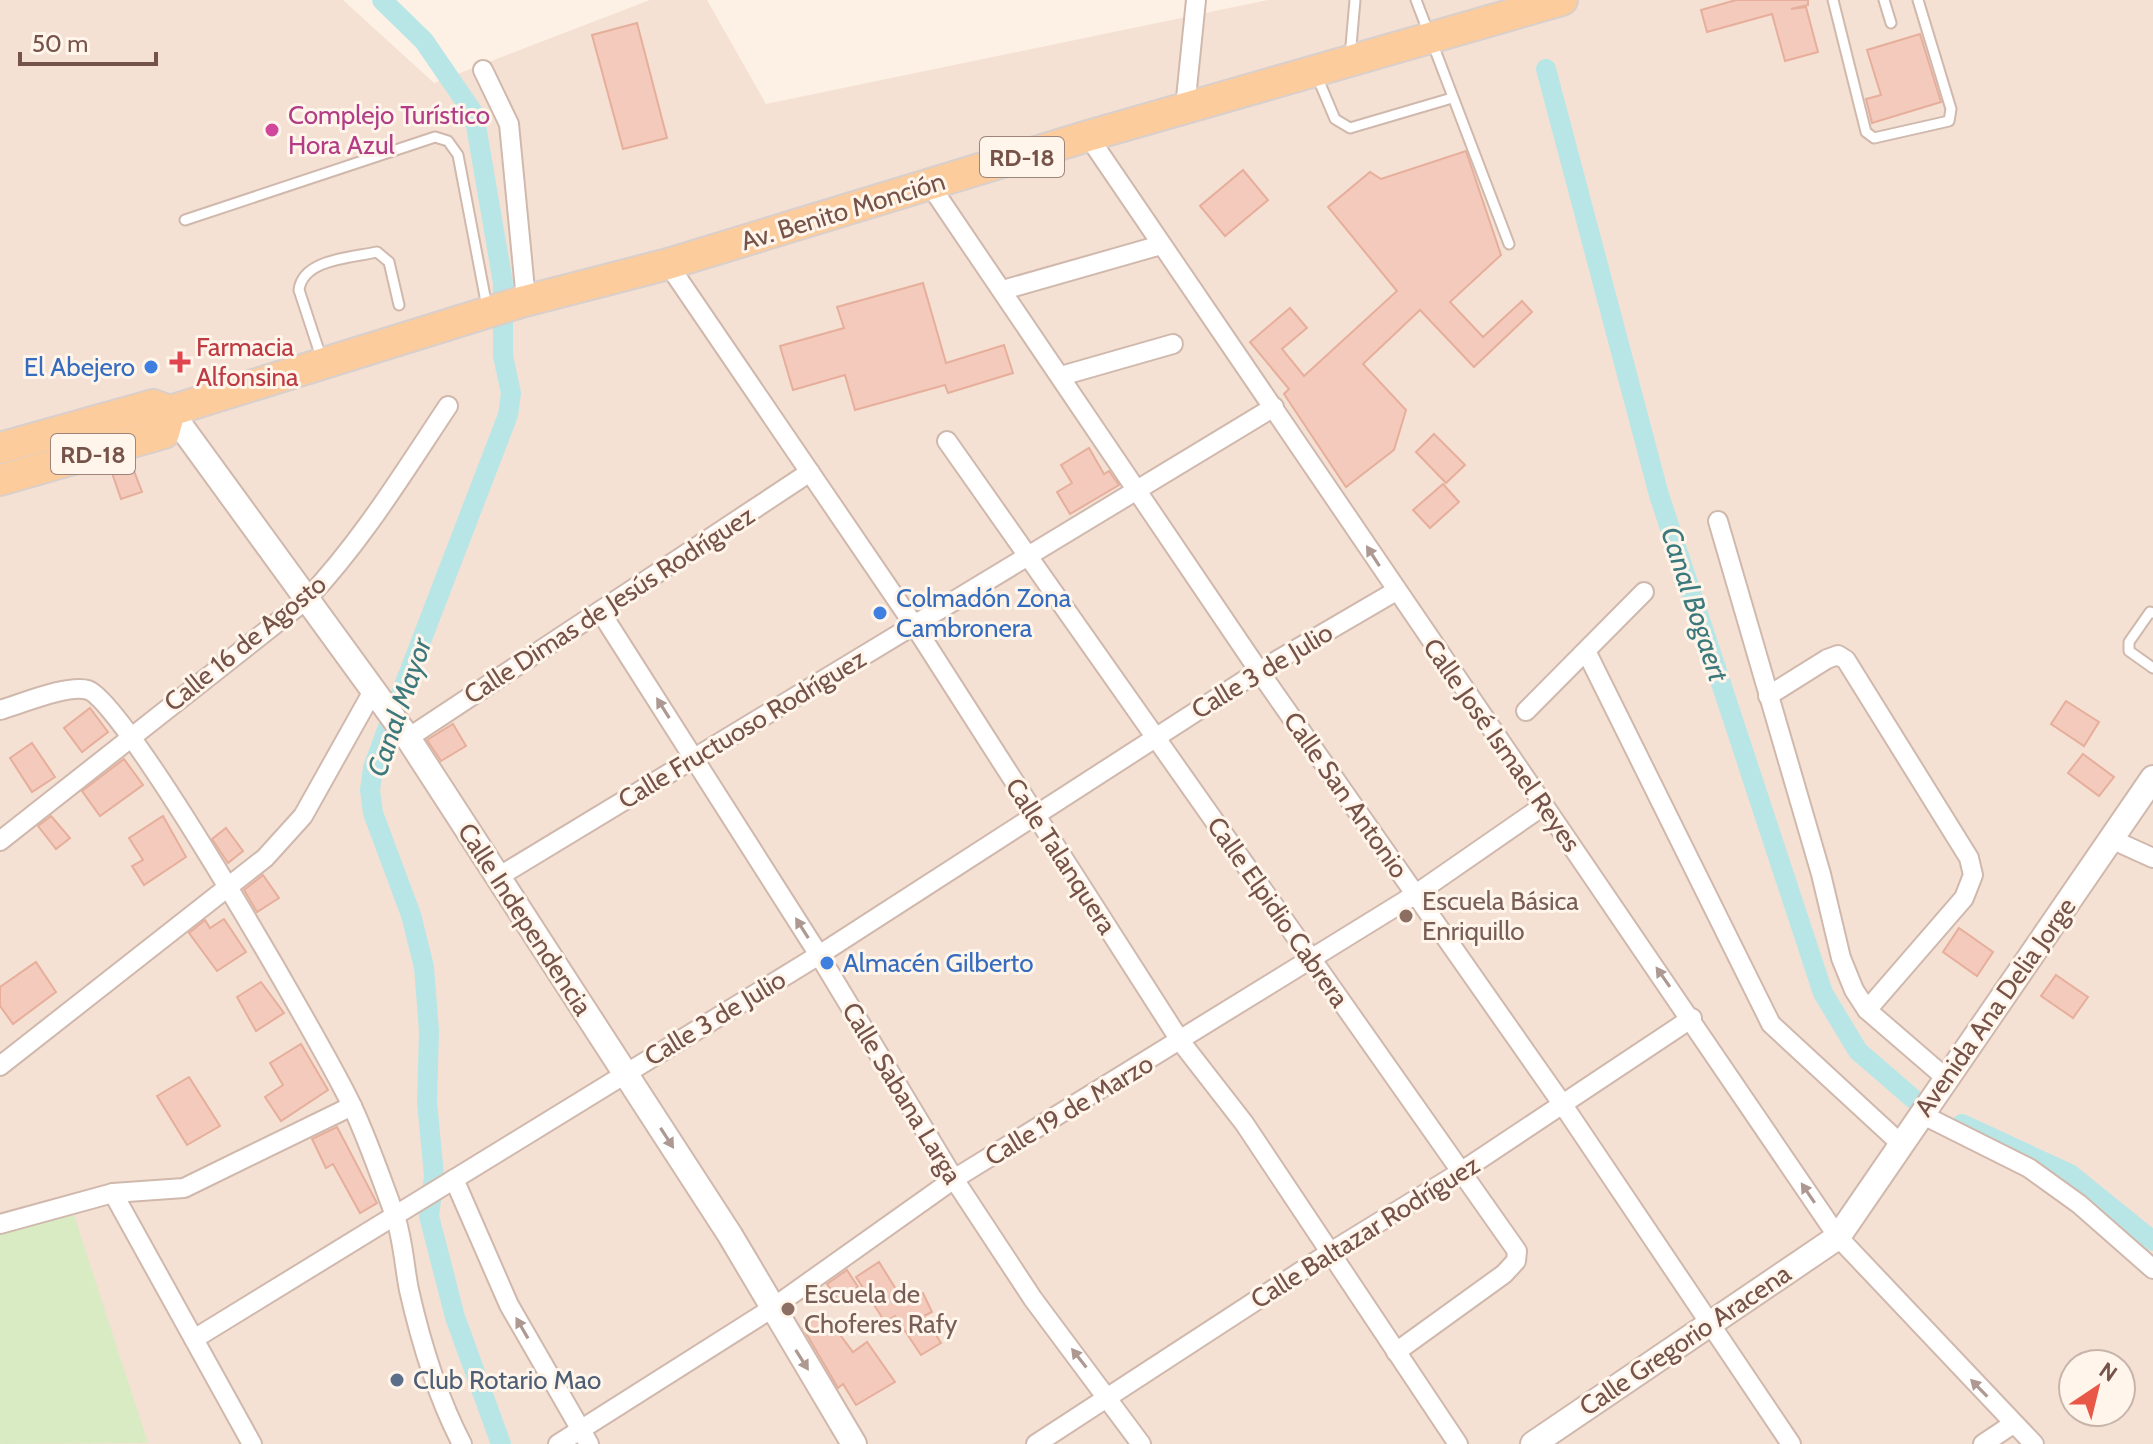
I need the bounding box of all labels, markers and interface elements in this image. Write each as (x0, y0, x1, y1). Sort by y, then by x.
scale bar (20, 16, 156, 66)
text: 50 m (32, 29, 88, 58)
place label: Complejo Turístico Hora Azul (288, 99, 490, 161)
marker: Complejo Turístico Hora Azul (263, 121, 281, 139)
road number: RD-18 (980, 137, 1064, 177)
street label: Av. Benito Monción (737, 165, 949, 257)
place label: Farmacia Alfonsina (196, 331, 299, 393)
place label: El Abejero (24, 351, 135, 383)
marker: Farmacia Alfonsina (171, 353, 189, 371)
marker: El Abejero (142, 358, 160, 376)
road number: RD-18 (51, 434, 135, 474)
street label: Calle Dimas de Jesús Rodríguez (458, 499, 760, 711)
water label: Canal Bogaert (1654, 522, 1736, 686)
one-way arrow (1366, 545, 1381, 566)
street label: Calle 16 de Agosto (158, 568, 332, 718)
place label: Colmadón Zona Cambronera (896, 582, 1072, 644)
marker: Colmadón Zona Cambronera (871, 604, 889, 622)
street label: Calle 3 de Julio (1186, 616, 1338, 726)
water label: Canal Mayor (359, 632, 439, 781)
street label: Calle José Ismael Reyes (1416, 632, 1588, 858)
street label: Calle Fructuoso Rodríguez (612, 642, 872, 816)
one-way arrow (656, 697, 670, 719)
street label: Calle San Antonio (1277, 706, 1415, 884)
street label: Calle Talanquera (999, 772, 1124, 940)
street label: Calle Elpidio Cabrera (1200, 811, 1356, 1014)
street label: Calle Independencia (451, 817, 599, 1022)
place label: Escuela Básica Enriquillo (1422, 885, 1579, 947)
street label: Avenida Ana Delia Jorge (1907, 891, 2083, 1123)
marker: Escuela Básica Enriquillo (1397, 907, 1415, 925)
one-way arrow (795, 917, 809, 939)
place label: Almacén Gilberto (843, 947, 1033, 979)
marker: Almacén Gilberto (818, 954, 836, 972)
street label: Calle 3 de Julio (639, 963, 791, 1073)
one-way arrow (1656, 967, 1671, 988)
street label: Calle Sabana Larga (835, 996, 969, 1190)
street label: Calle 19 de Marzo (979, 1047, 1159, 1173)
one-way arrow (660, 1127, 674, 1149)
street label: Calle Baltazar Rodríguez (1245, 1149, 1485, 1315)
one-way arrow (1802, 1182, 1816, 1204)
street label: Calle Gregorio Aracena (1573, 1257, 1797, 1423)
place label: Escuela de Choferes Rafy (804, 1278, 957, 1340)
marker: Escuela de Choferes Rafy (779, 1300, 797, 1318)
one-way arrow (515, 1317, 529, 1339)
one-way arrow (1071, 1348, 1088, 1368)
north arrow (2057, 1348, 2137, 1428)
one-way arrow (795, 1349, 809, 1371)
text: N (2094, 1357, 2122, 1388)
place label: Club Rotario Mao (413, 1364, 601, 1396)
marker: Club Rotario Mao (388, 1371, 406, 1389)
one-way arrow (1970, 1379, 1988, 1398)

